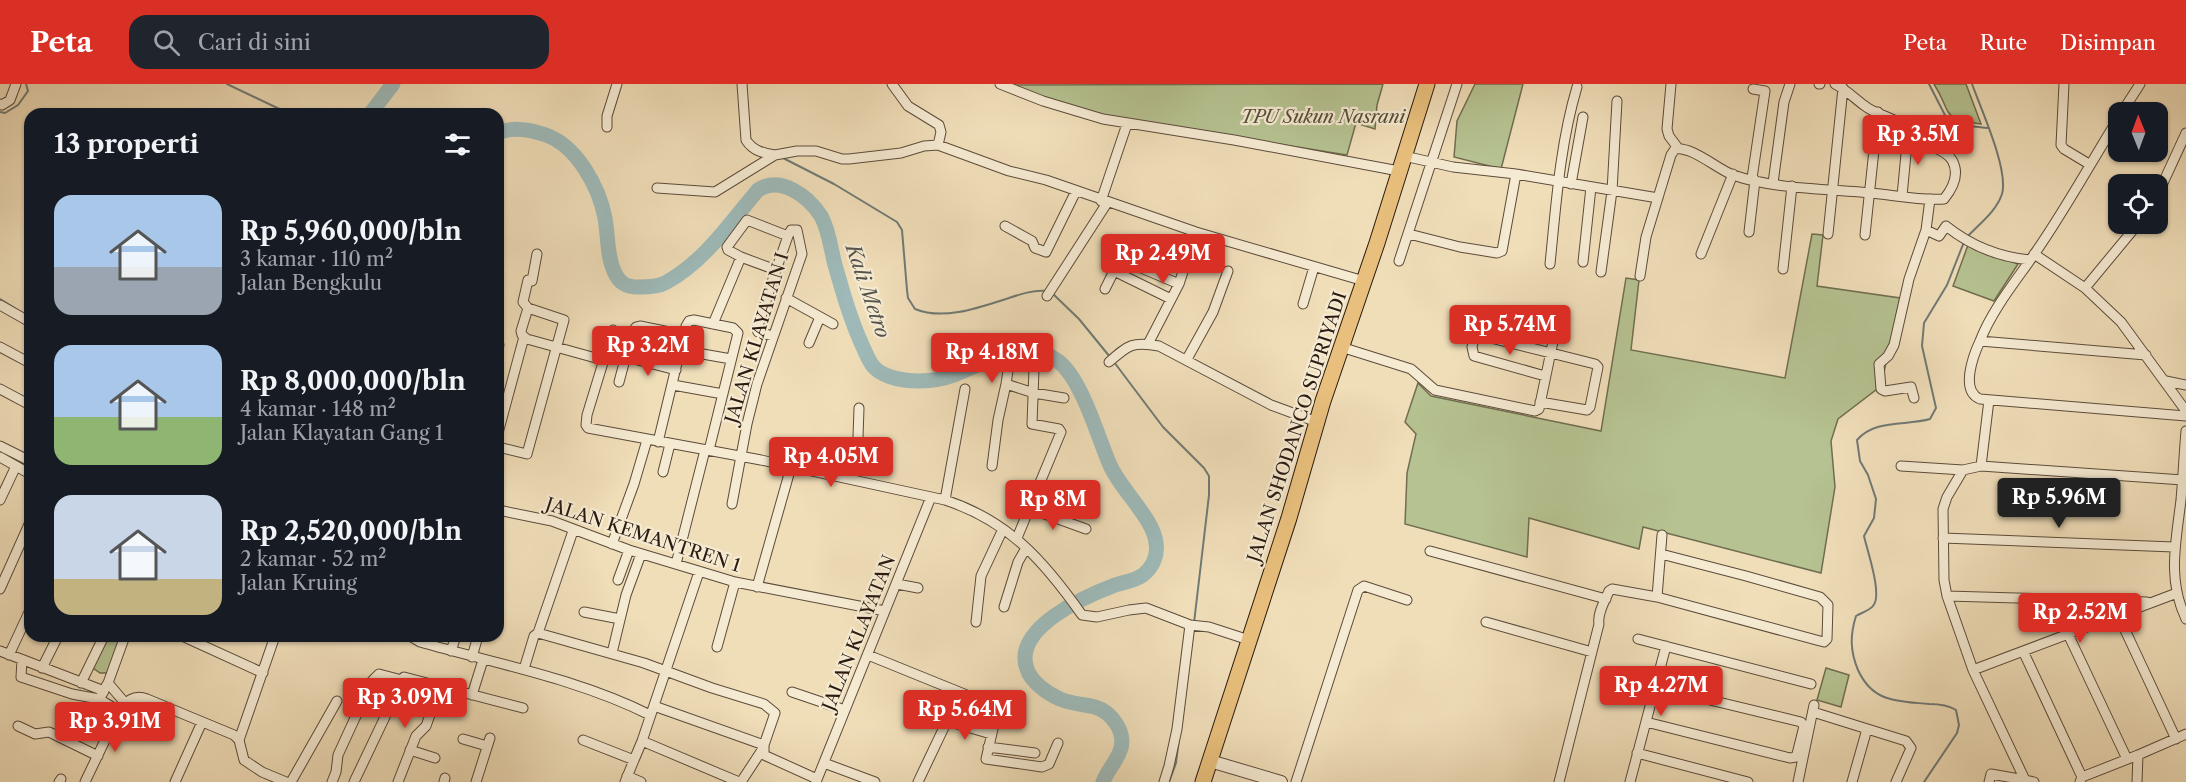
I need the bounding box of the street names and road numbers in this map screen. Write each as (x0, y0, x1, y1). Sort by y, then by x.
street label: JALAN KLAYATAN I (720, 250, 793, 429)
street label: JALAN SHODANCO SUPRIYADI (1242, 289, 1351, 568)
street label: JALAN KEMANTREN 1 (540, 492, 744, 577)
street label: JALAN KLAYATAN (817, 552, 900, 717)

